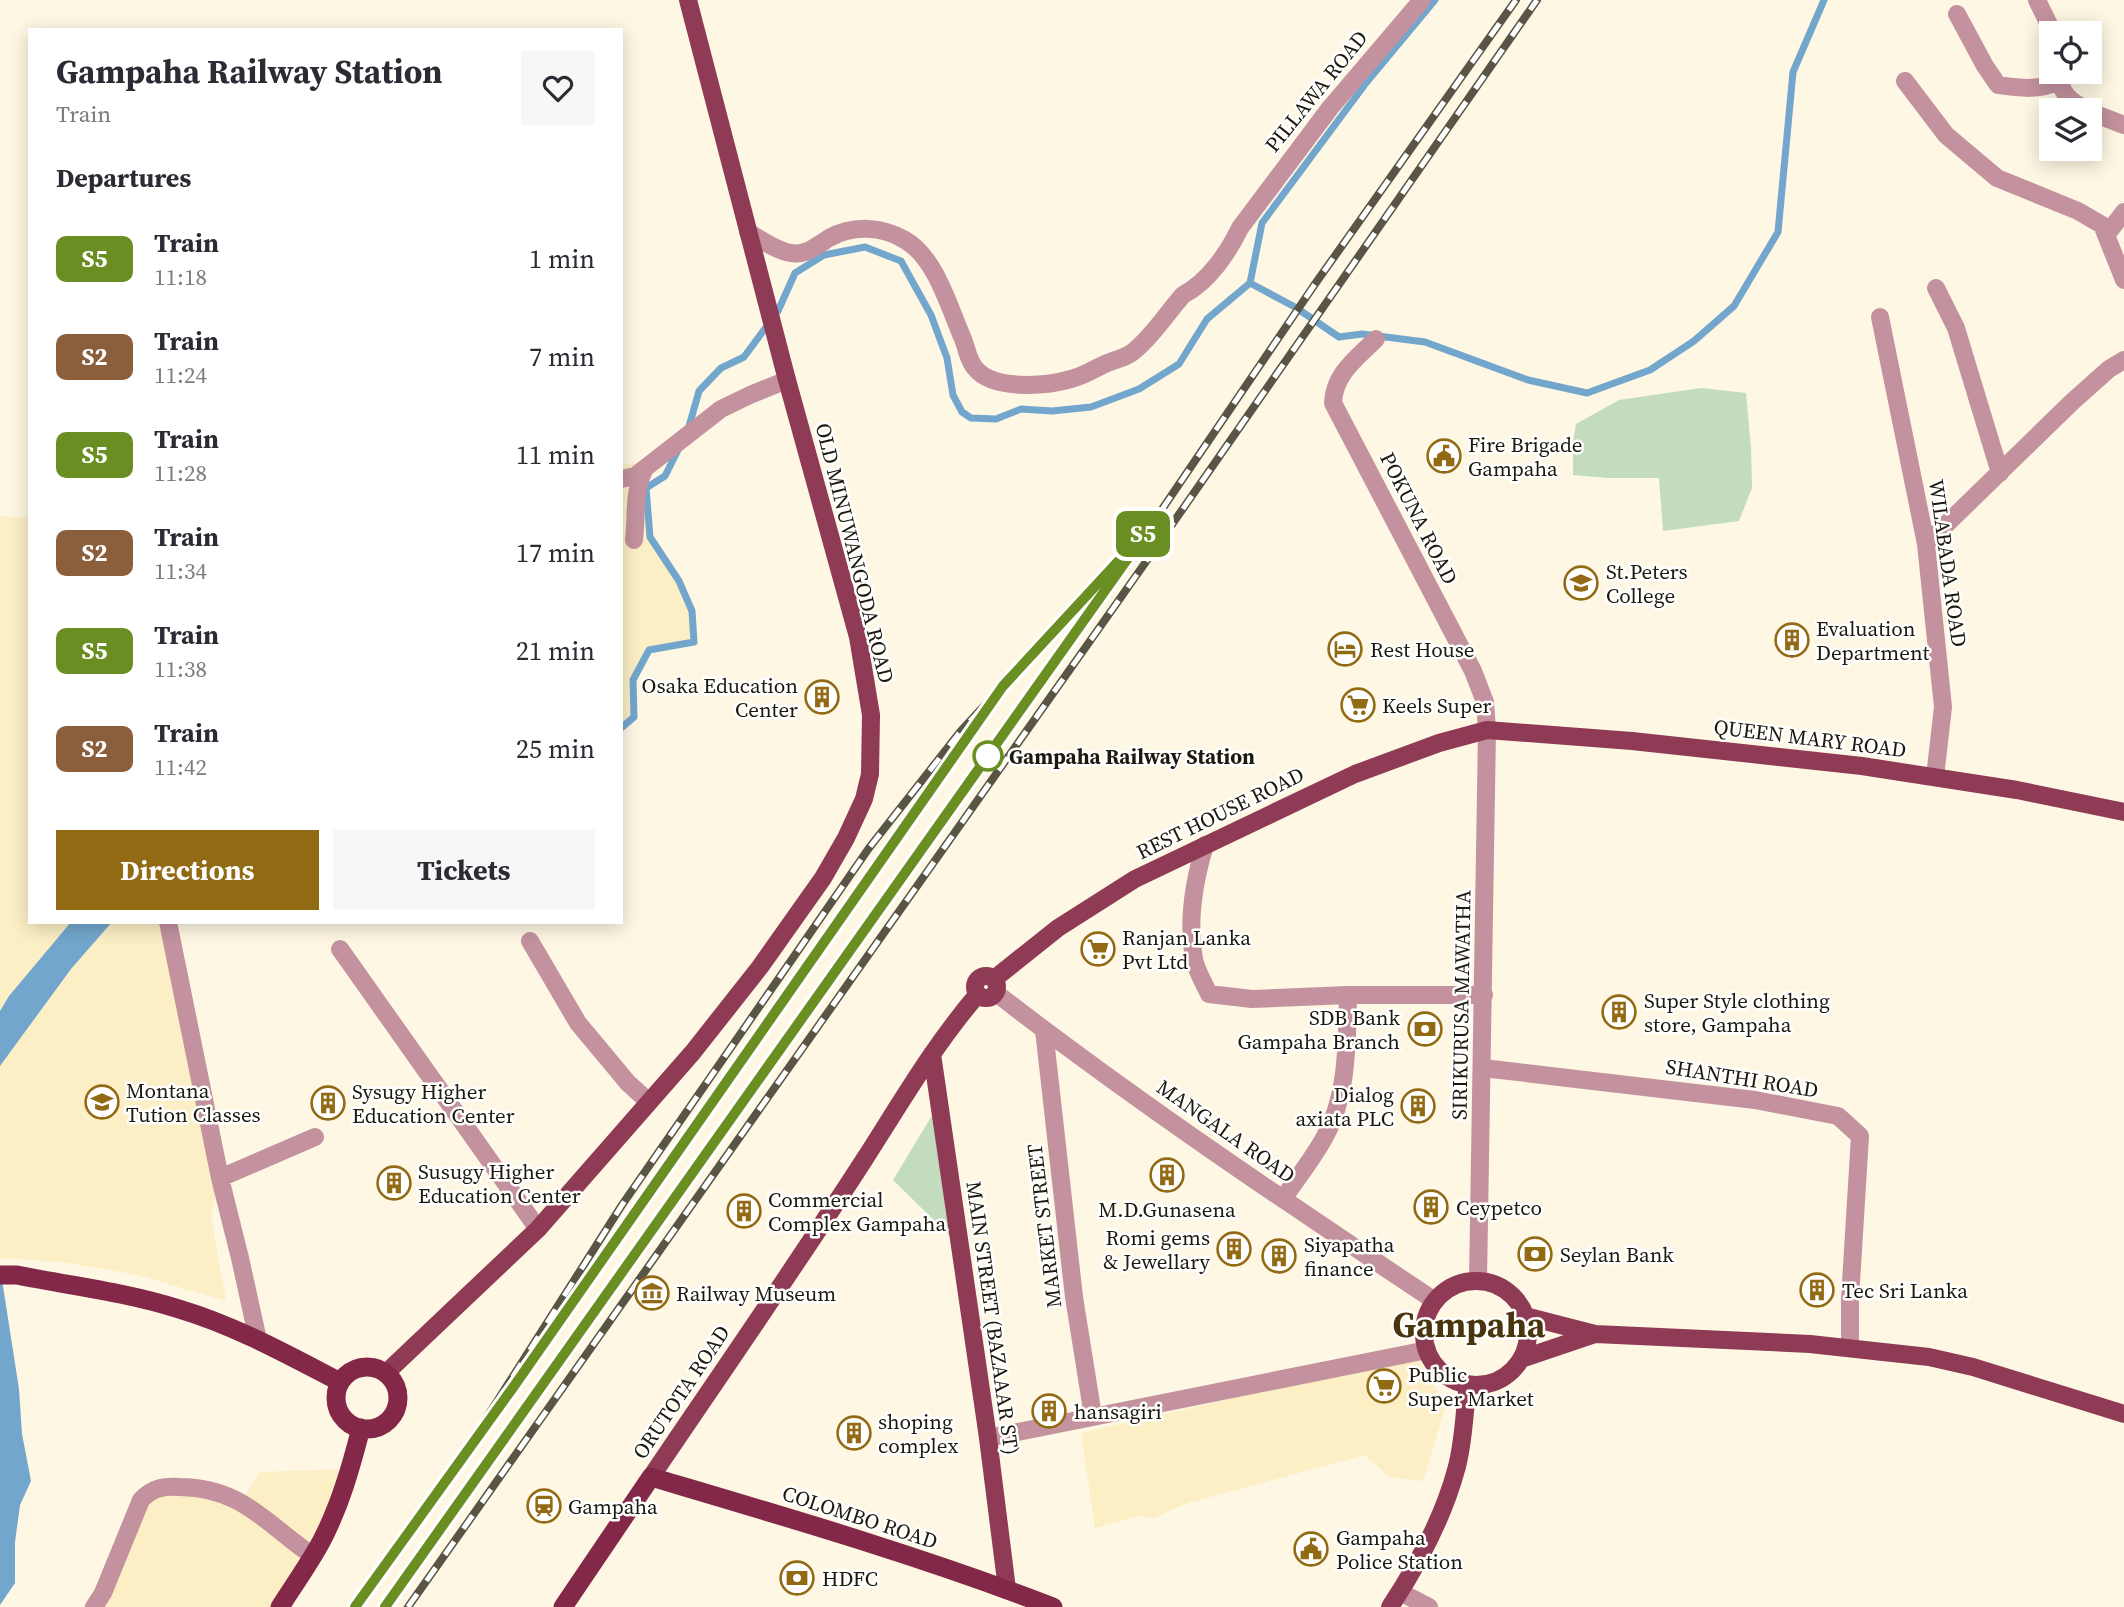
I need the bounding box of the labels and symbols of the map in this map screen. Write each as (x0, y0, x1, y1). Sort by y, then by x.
street label: PILLAWA ROAD (1258, 24, 1374, 158)
street label: OLD MINUWANGODA ROAD (809, 420, 901, 686)
place label: Fire Brigade Gampaha (1468, 430, 1583, 483)
public building icon: Fire Brigade Gampaha (1425, 437, 1463, 475)
street label: POKUNA ROAD (1373, 447, 1465, 589)
street label: WILABADA ROAD (1922, 477, 1974, 649)
line badge: S5 (1112, 511, 1174, 557)
place label: St.Peters College (1606, 557, 1688, 610)
school or university icon: St.Peters College (1562, 564, 1600, 602)
place label: Evaluation Department (1816, 614, 1930, 667)
building icon: Evaluation Department (1773, 621, 1811, 659)
hotel icon: Rest House (1326, 630, 1364, 668)
place label: Rest House (1370, 635, 1475, 664)
place label: Osaka Education Center (642, 671, 798, 724)
building icon: Osaka Education Center (803, 678, 841, 716)
supermarket icon: Keels Super (1339, 686, 1377, 724)
place label: Keels Super (1382, 691, 1492, 720)
street label: QUEEN MARY ROAD (1712, 712, 1908, 764)
marker: Gampaha Railway Station (973, 741, 1003, 771)
place label: Gampaha Railway Station (1009, 742, 1255, 771)
street label: REST HOUSE ROAD (1131, 760, 1309, 866)
street label: SIRIKURUSA MAWATHA (1444, 890, 1478, 1120)
place label: Ranjan Lanka Pvt Ltd (1122, 923, 1251, 976)
supermarket icon: Ranjan Lanka Pvt Ltd (1079, 930, 1117, 968)
place label: Super Style clothing store, Gampaha (1644, 986, 1830, 1039)
building icon: Super Style clothing store, Gampaha (1600, 993, 1638, 1031)
place label: SDB Bank Gampaha Branch (1238, 1003, 1401, 1056)
bank icon: SDB Bank Gampaha Branch (1406, 1010, 1444, 1048)
street label: SHANTHI ROAD (1664, 1052, 1820, 1104)
street label: MANGALA ROAD (1151, 1072, 1301, 1190)
place label: Montana Tution Classes (126, 1076, 261, 1129)
place label: Sysugy Higher Education Center (352, 1077, 515, 1130)
place label: Dialog axiata PLC (1295, 1080, 1394, 1133)
school or university icon: Montana Tution Classes (83, 1083, 121, 1121)
building icon: Sysugy Higher Education Center (309, 1084, 347, 1122)
building icon: Dialog axiata PLC (1399, 1087, 1437, 1125)
street label: MARKET STREET (1020, 1142, 1068, 1310)
building icon: M.D.Gunasena (1148, 1156, 1186, 1194)
place label: Susugy Higher Education Center (418, 1157, 581, 1210)
building icon: Susugy Higher Education Center (375, 1164, 413, 1202)
street label: MAIN STREET (BAZAAAR ST) (959, 1179, 1027, 1457)
place label: Commercial Complex Gampaha (768, 1185, 946, 1238)
building icon: Ceypetco (1412, 1188, 1450, 1226)
building icon: Commercial Complex Gampaha (725, 1192, 763, 1230)
place label: Ceypetco (1456, 1193, 1542, 1222)
place label: M.D.Gunasena (1098, 1195, 1236, 1224)
place label: Romi gems & Jewellary (1103, 1223, 1210, 1276)
building icon: Romi gems & Jewellary (1215, 1230, 1253, 1268)
place label: Siyapatha finance (1304, 1230, 1395, 1283)
bank icon: Seylan Bank (1516, 1235, 1554, 1273)
building icon: Siyapatha finance (1260, 1237, 1298, 1275)
place label: Seylan Bank (1560, 1240, 1674, 1269)
building icon: Tec Sri Lanka (1798, 1271, 1836, 1309)
museum icon: Railway Museum (633, 1274, 671, 1312)
place label: Tec Sri Lanka (1842, 1276, 1968, 1305)
place label: Railway Museum (676, 1279, 836, 1308)
district label: Gampaha (1393, 1301, 1546, 1349)
street label: ORUTOTA ROAD (626, 1319, 736, 1465)
place label: Public Super Market (1408, 1360, 1534, 1413)
supermarket icon: Public Super Market (1365, 1367, 1403, 1405)
building icon: hansagiri (1030, 1392, 1068, 1430)
place label: hansagiri (1074, 1397, 1162, 1426)
place label: shoping complex (878, 1407, 958, 1460)
building icon: shoping complex (835, 1414, 873, 1452)
street label: COLOMBO ROAD (779, 1478, 941, 1556)
station icon: Gampaha (525, 1487, 563, 1525)
place label: Gampaha (568, 1492, 658, 1521)
place label: Gampaha Police Station (1336, 1523, 1463, 1576)
public building icon: Gampaha Police Station (1292, 1530, 1330, 1568)
bank icon: HDFC (778, 1559, 816, 1597)
place label: HDFC (822, 1564, 878, 1593)

